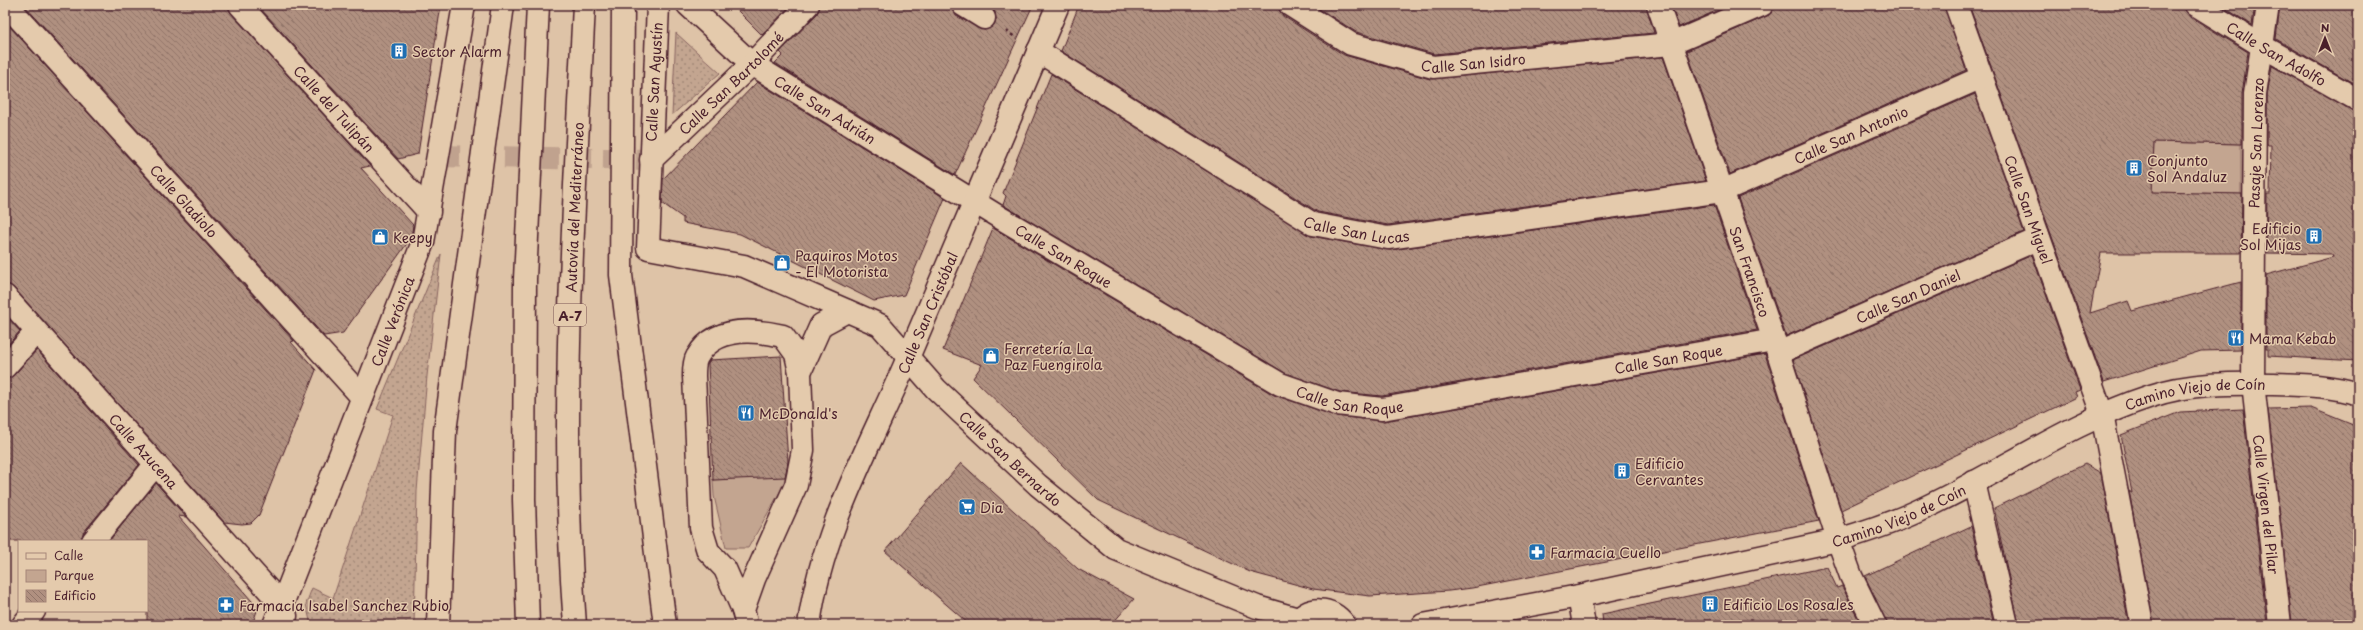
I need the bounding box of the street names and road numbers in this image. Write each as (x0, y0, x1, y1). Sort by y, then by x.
street label: Calle San Adolfo (2223, 16, 2330, 91)
street label: Calle San Agustín (640, 22, 668, 142)
street label: Calle San Bartolomé (674, 27, 788, 139)
street label: Calle San Isidro (1419, 48, 1527, 78)
street label: Calle del Tulipán (289, 60, 380, 157)
street label: Calle San Adrián (770, 70, 880, 149)
street label: Pasaje San Lorenzo (2243, 77, 2269, 209)
street label: Calle San Antonio (1790, 100, 1911, 169)
street label: Autovía del Mediterráneo (560, 121, 589, 293)
street label: Calle San Miguel (2000, 152, 2058, 267)
street label: Calle Gladiolo (145, 159, 223, 242)
street label: Calle San Lucas (1299, 210, 1411, 249)
street label: Calle San Roque (1011, 219, 1117, 293)
street label: San Francisco (1725, 223, 1776, 320)
street label: Calle San Cristóbal (892, 249, 963, 377)
street label: Calle San Daniel (1852, 264, 1964, 328)
street label: Calle Verónica (365, 273, 419, 369)
road number: A-7 (554, 304, 586, 326)
street label: Calle San Roque (1613, 339, 1725, 378)
street label: Camino Viejo de Coín (2121, 373, 2266, 415)
street label: Calle San Roque (1293, 380, 1405, 420)
street label: Calle San Bernardo (955, 406, 1066, 511)
street label: Calle Azucena (104, 408, 184, 493)
street label: Calle Virgen del Pilar (2248, 433, 2285, 576)
street label: Camino Viejo de Coín (1830, 479, 1969, 552)

